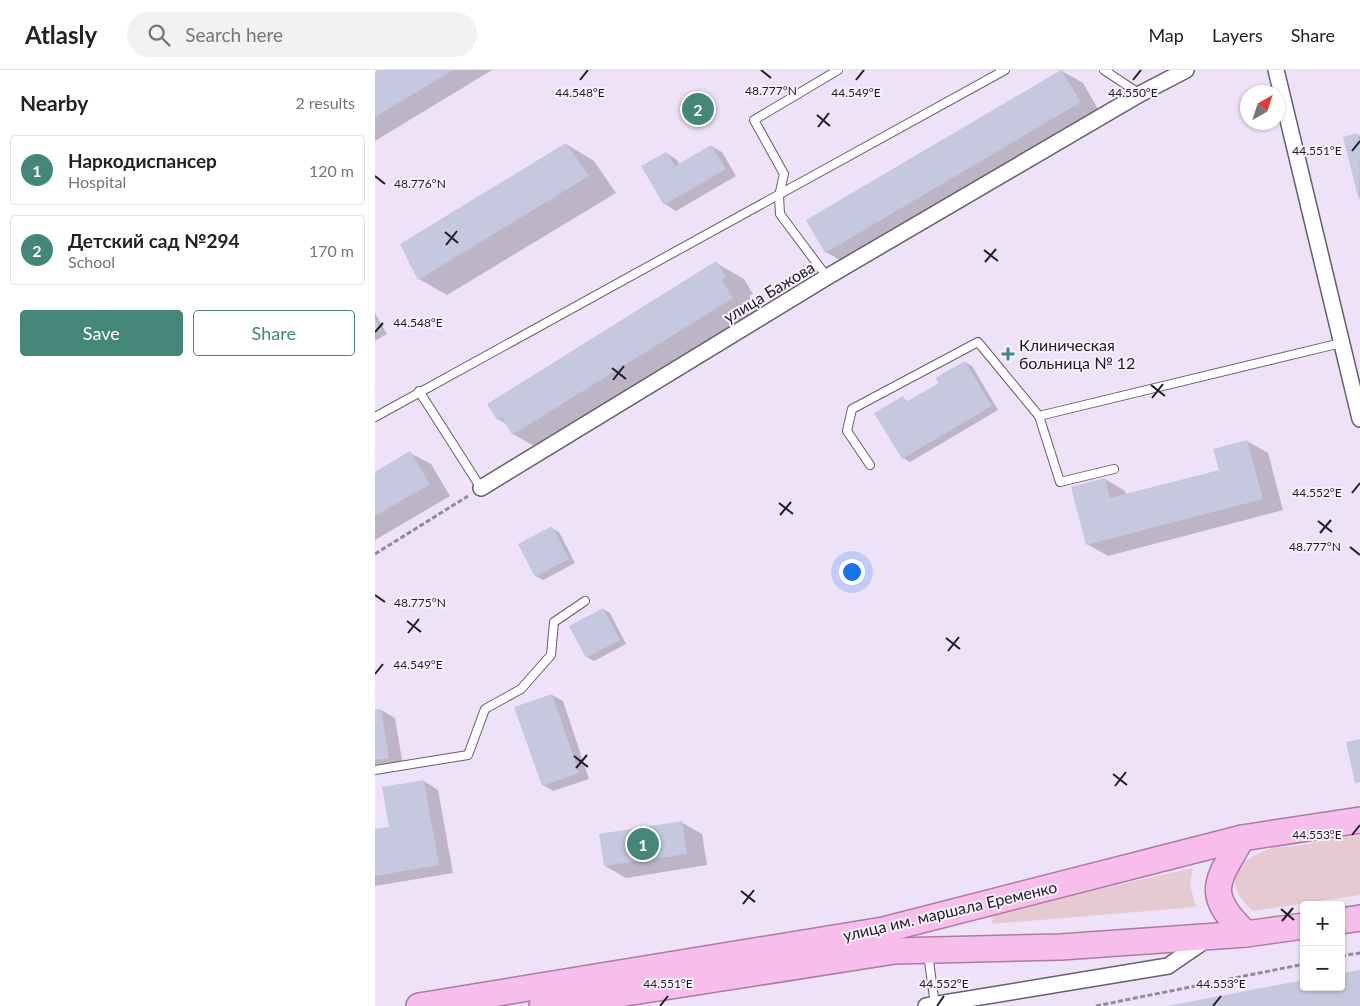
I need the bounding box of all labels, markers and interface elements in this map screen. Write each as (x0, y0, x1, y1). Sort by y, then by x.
search box (127, 12, 477, 57)
text: Atlasly (25, 20, 97, 49)
icon: search (145, 21, 173, 49)
text: Search here (185, 23, 283, 46)
text: Map (1148, 24, 1184, 46)
text: Layers (1212, 24, 1263, 46)
text: Share (1291, 24, 1335, 46)
text: 48.777°N (745, 83, 797, 98)
text: 44.548°E (555, 85, 605, 100)
text: 44.549°E (831, 85, 881, 100)
text: 44.550°E (1108, 85, 1158, 100)
north arrow (1240, 85, 1285, 130)
text: Nearby (20, 90, 88, 115)
pin: 2 (682, 90, 714, 128)
text: 2 results (295, 93, 355, 112)
text: 44.551°E (1292, 143, 1342, 158)
text: Наркодиспансер (68, 149, 217, 172)
text: 1 (32, 161, 42, 180)
text: 120 m (309, 161, 354, 180)
text: Hospital (68, 172, 126, 191)
text: 48.776°N (394, 176, 446, 191)
text: Детский сад №294 (68, 229, 240, 252)
text: 2 (32, 241, 42, 260)
text: 170 m (309, 241, 354, 260)
text: School (68, 252, 115, 271)
street label: улица Бажова (720, 257, 818, 326)
button: Save (20, 310, 183, 356)
button: Share (193, 310, 355, 356)
text: 44.548°E (393, 315, 443, 330)
place label: Клиническая больница № 12 (1019, 335, 1135, 372)
marker: Клиническая больница № 12 (1001, 347, 1015, 361)
text: 44.552°E (1292, 485, 1342, 500)
text: 48.777°N (1289, 539, 1341, 554)
your location (839, 559, 865, 585)
text: 48.775°N (394, 595, 446, 610)
text: 44.549°E (393, 657, 443, 672)
pin: 1 (627, 825, 659, 863)
text: 44.553°E (1292, 827, 1342, 842)
street label: улица им. маршала Еременко (841, 877, 1059, 944)
map controls (1300, 901, 1345, 991)
button: + (1300, 901, 1345, 946)
button: − (1300, 946, 1345, 991)
text: 44.551°E (643, 976, 693, 991)
text: 44.552°E (919, 976, 969, 991)
text: 44.553°E (1196, 976, 1246, 991)

